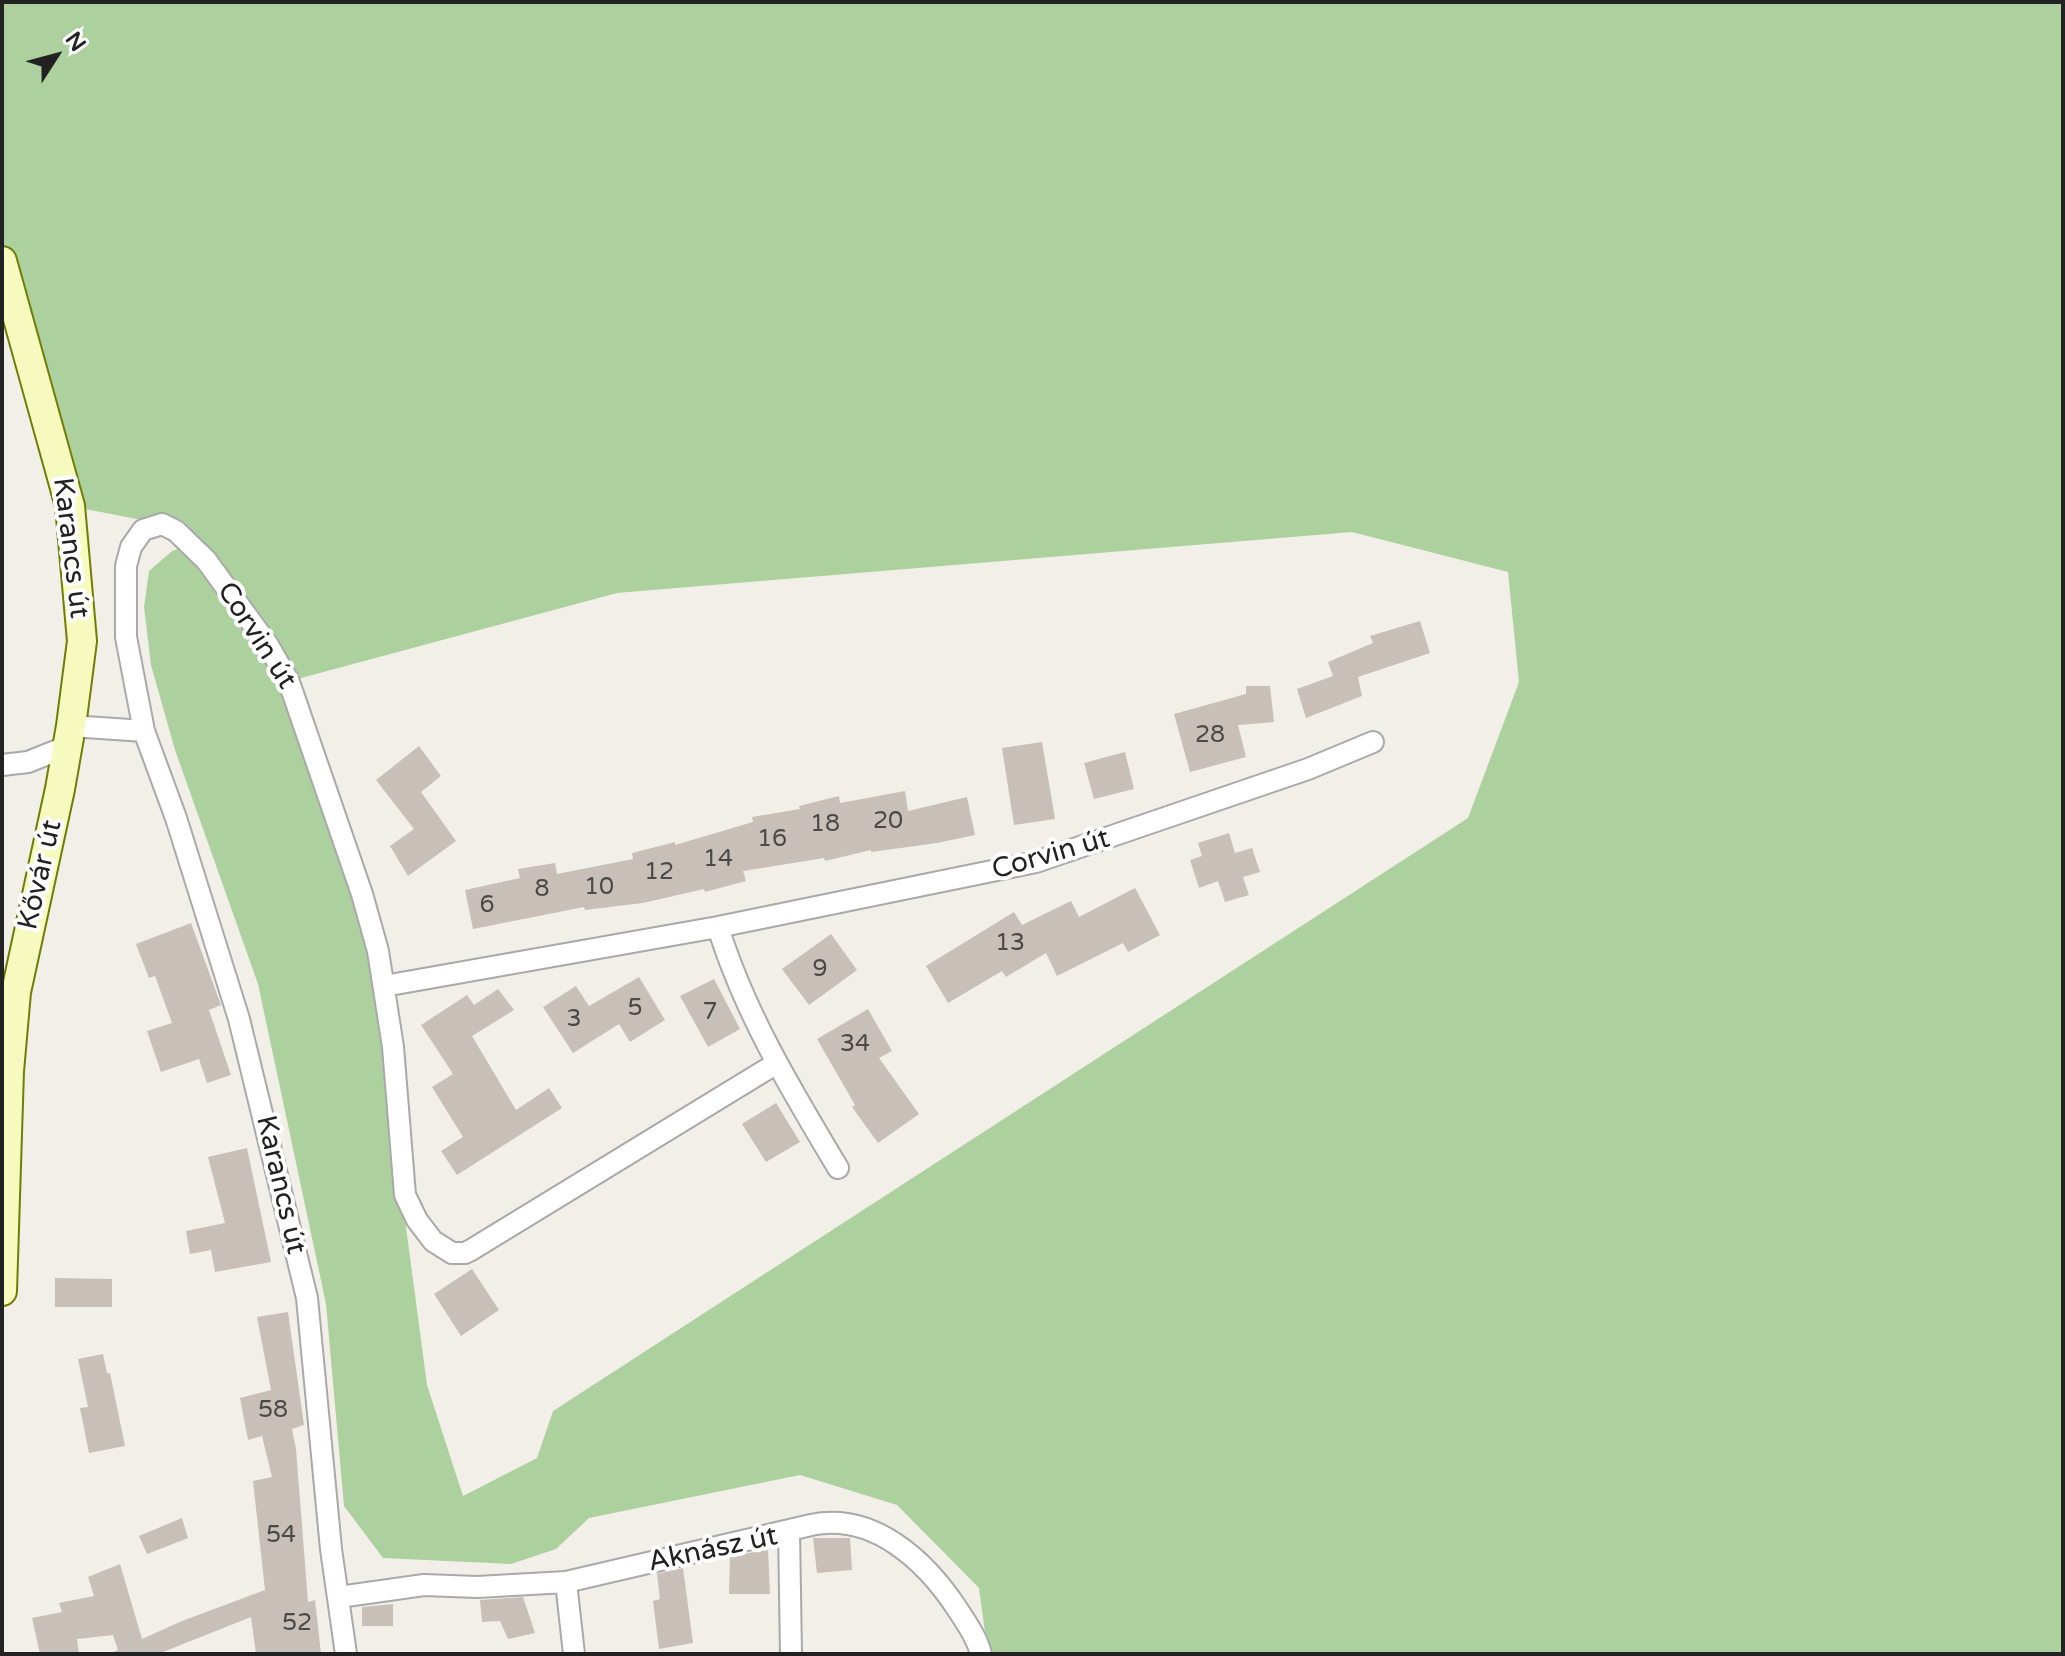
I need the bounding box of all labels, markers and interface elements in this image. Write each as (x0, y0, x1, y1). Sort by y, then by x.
north arrow (16, 16, 96, 96)
text: N (60, 27, 91, 57)
street label: Karancs út (45, 476, 95, 620)
street label: Corvin út (209, 576, 303, 696)
house number: 28 (1195, 722, 1225, 750)
house number: 20 (873, 808, 903, 836)
house number: 18 (810, 811, 840, 839)
street label: Kővár út (12, 817, 70, 933)
street label: Corvin út (988, 822, 1114, 888)
house number: 16 (757, 826, 787, 854)
house number: 14 (703, 846, 733, 874)
house number: 12 (644, 859, 674, 887)
house number: 10 (584, 874, 614, 902)
house number: 8 (534, 876, 550, 904)
house number: 6 (479, 892, 495, 920)
house number: 13 (995, 930, 1025, 958)
house number: 9 (812, 956, 828, 984)
house number: 5 (627, 995, 643, 1023)
house number: 7 (702, 999, 718, 1027)
house number: 3 (566, 1006, 582, 1034)
house number: 34 (840, 1031, 870, 1059)
street label: Karancs út (248, 1112, 312, 1258)
house number: 58 (258, 1397, 288, 1425)
street label: Aknász út (645, 1520, 781, 1580)
house number: 54 (266, 1522, 296, 1550)
house number: 52 (282, 1610, 312, 1638)

